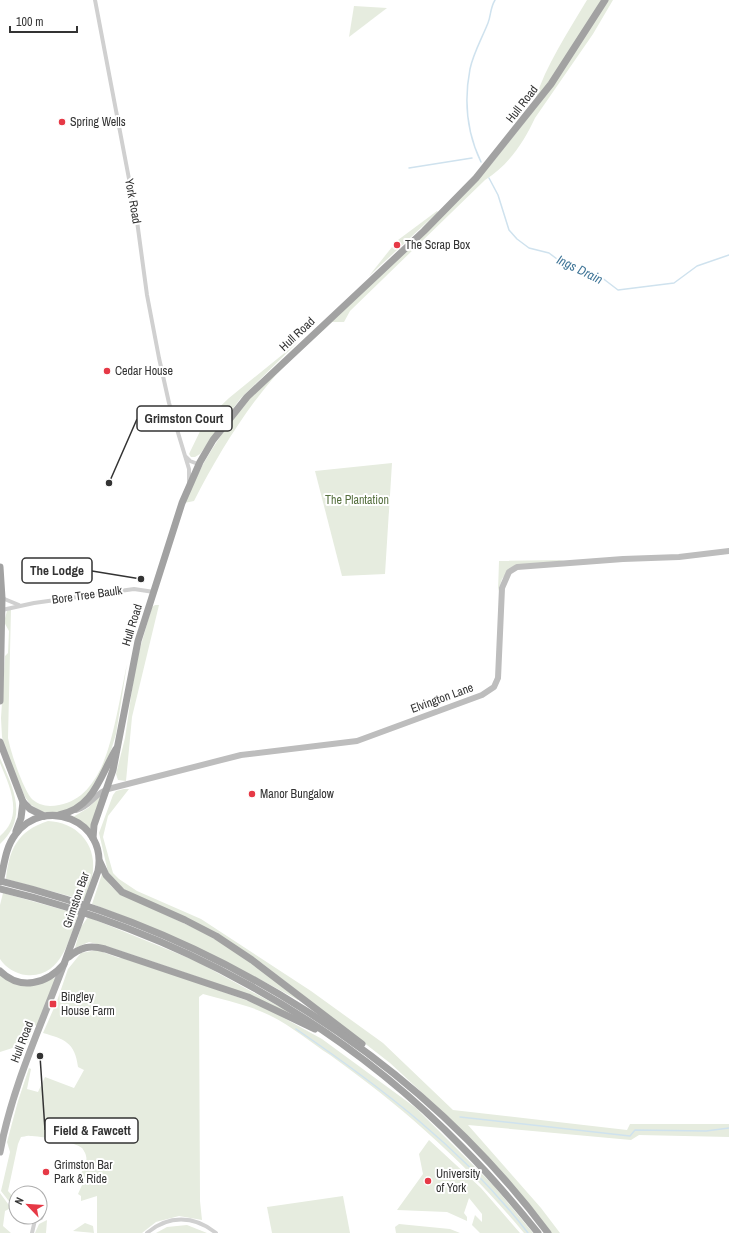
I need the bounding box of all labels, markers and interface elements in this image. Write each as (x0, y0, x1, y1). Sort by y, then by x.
scale bar (10, 8, 77, 34)
text: 100 m (16, 14, 43, 30)
street label: Hull Road (502, 82, 542, 126)
place label: Spring Wells (70, 114, 126, 130)
marker: Spring Wells (57, 117, 67, 127)
street label: York Road (121, 177, 145, 225)
place label: The Scrap Box (405, 237, 470, 253)
marker: The Scrap Box (392, 240, 402, 250)
water label: Ings Drain (554, 251, 606, 288)
street label: Hull Road (276, 313, 318, 355)
place label: Cedar House (115, 363, 173, 379)
marker: Cedar House (102, 366, 112, 376)
callout: Grimston Court (137, 406, 232, 431)
text: Grimston Court (145, 410, 224, 427)
park label: The Plantation (325, 492, 389, 508)
callout: The Lodge (22, 558, 92, 583)
text: The Lodge (30, 562, 84, 579)
street label: Bore Tree Baulk (51, 582, 123, 608)
street label: Hull Road (118, 602, 146, 648)
street label: Elvington Lane (408, 679, 476, 717)
place label: Manor Bungalow (260, 786, 335, 802)
marker: Manor Bungalow (247, 789, 257, 799)
street label: Grimston Bar (59, 869, 93, 930)
place label: Bingley House Farm (61, 989, 115, 1019)
marker: Bingley House Farm (48, 999, 58, 1009)
street label: Hull Road (7, 1019, 37, 1065)
callout: Field & Fawcett (45, 1118, 138, 1143)
text: Field & Fawcett (53, 1122, 131, 1139)
place label: Grimston Bar Park & Ride (54, 1157, 113, 1187)
place label: University of York (436, 1166, 480, 1196)
marker: Grimston Bar Park & Ride (41, 1167, 51, 1177)
marker: University of York (423, 1176, 433, 1186)
north arrow (8, 1185, 48, 1225)
text: N (11, 1195, 27, 1207)

